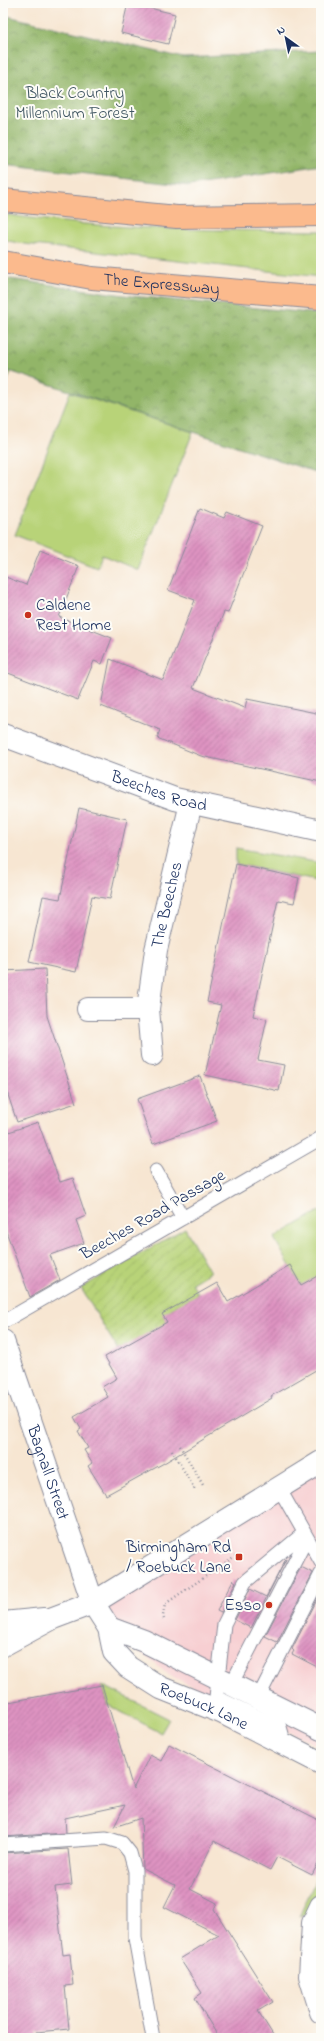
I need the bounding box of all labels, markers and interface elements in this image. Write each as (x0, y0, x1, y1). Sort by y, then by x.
north arrow (266, 18, 306, 58)
text: N (274, 22, 289, 39)
park label: Black Country Millennium Forest (15, 81, 135, 126)
street label: The Expressway (102, 267, 221, 303)
place label: Caldene Rest Home (36, 593, 112, 638)
marker: Caldene Rest Home (23, 610, 33, 620)
street label: Beeches Road (106, 763, 210, 818)
street label: The Beeches (144, 859, 189, 951)
street label: Beeches Road Passage (75, 1163, 232, 1269)
street label: Bagnall Street (20, 1421, 76, 1523)
place label: Birmingham Rd / Roebuck Lane (125, 1535, 231, 1580)
marker: Birmingham Rd / Roebuck Lane (234, 1552, 244, 1562)
place label: Esso (225, 1593, 261, 1618)
marker: Esso (264, 1600, 274, 1610)
street label: Roebuck Lane (155, 1676, 253, 1737)

